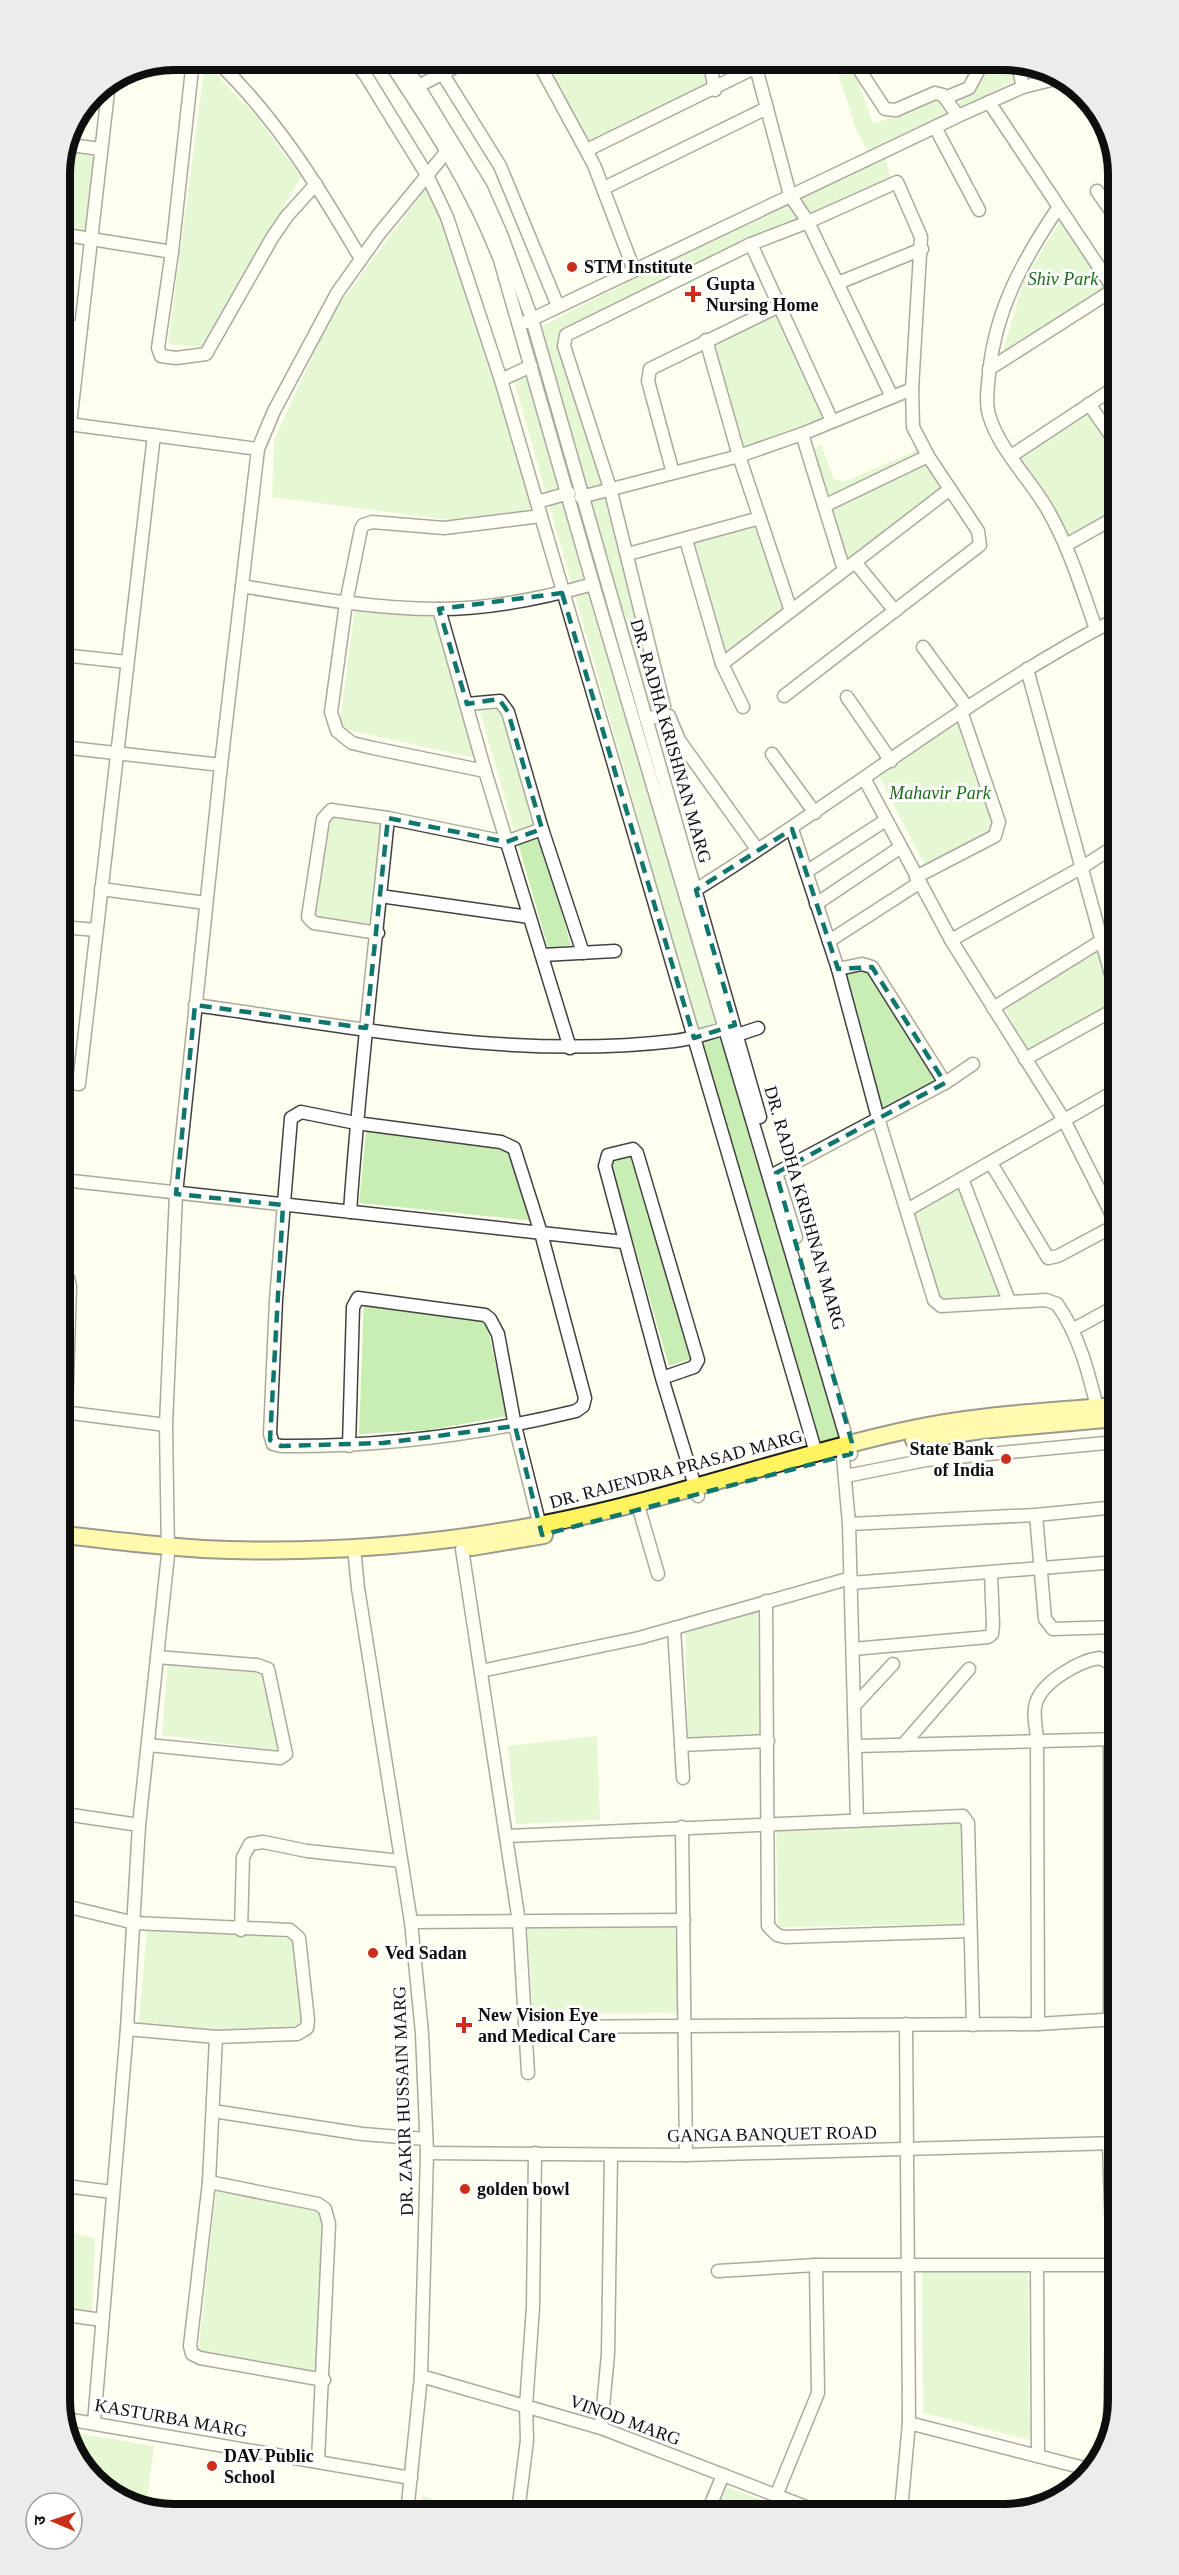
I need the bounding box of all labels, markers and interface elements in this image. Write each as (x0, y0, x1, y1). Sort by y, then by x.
place label: STM Institute (584, 257, 693, 277)
marker: STM Institute (565, 260, 579, 274)
park label: Shiv Park (1028, 269, 1099, 289)
place label: Gupta Nursing Home (706, 274, 819, 315)
marker: Gupta Nursing Home (684, 285, 702, 303)
street label: DR. RADHA KRISHNAN MARG (627, 617, 715, 865)
park label: Mahavir Park (888, 783, 992, 803)
street label: DR. RADHA KRISHNAN MARG (761, 1084, 849, 1332)
street label: DR. RAJENDRA PRASAD MARG (547, 1426, 805, 1512)
place label: State Bank of India (909, 1439, 994, 1480)
marker: State Bank of India (999, 1452, 1013, 1466)
place label: Ved Sadan (385, 1943, 467, 1963)
marker: Ved Sadan (366, 1946, 380, 1960)
street label: DR. ZAKIR HUSSAIN MARG (389, 1986, 417, 2216)
place label: New Vision Eye and Medical Care (478, 2005, 616, 2046)
marker: New Vision Eye and Medical Care (455, 2016, 473, 2034)
street label: GANGA BANQUET ROAD (667, 2122, 877, 2146)
place label: golden bowl (477, 2179, 570, 2199)
marker: golden bowl (458, 2182, 472, 2196)
street label: VINOD MARG (567, 2391, 683, 2449)
street label: KASTURBA MARG (93, 2395, 249, 2441)
place label: DAV Public School (224, 2446, 314, 2487)
marker: DAV Public School (205, 2459, 219, 2473)
north arrow (24, 2491, 84, 2551)
text: उ (31, 2515, 48, 2525)

